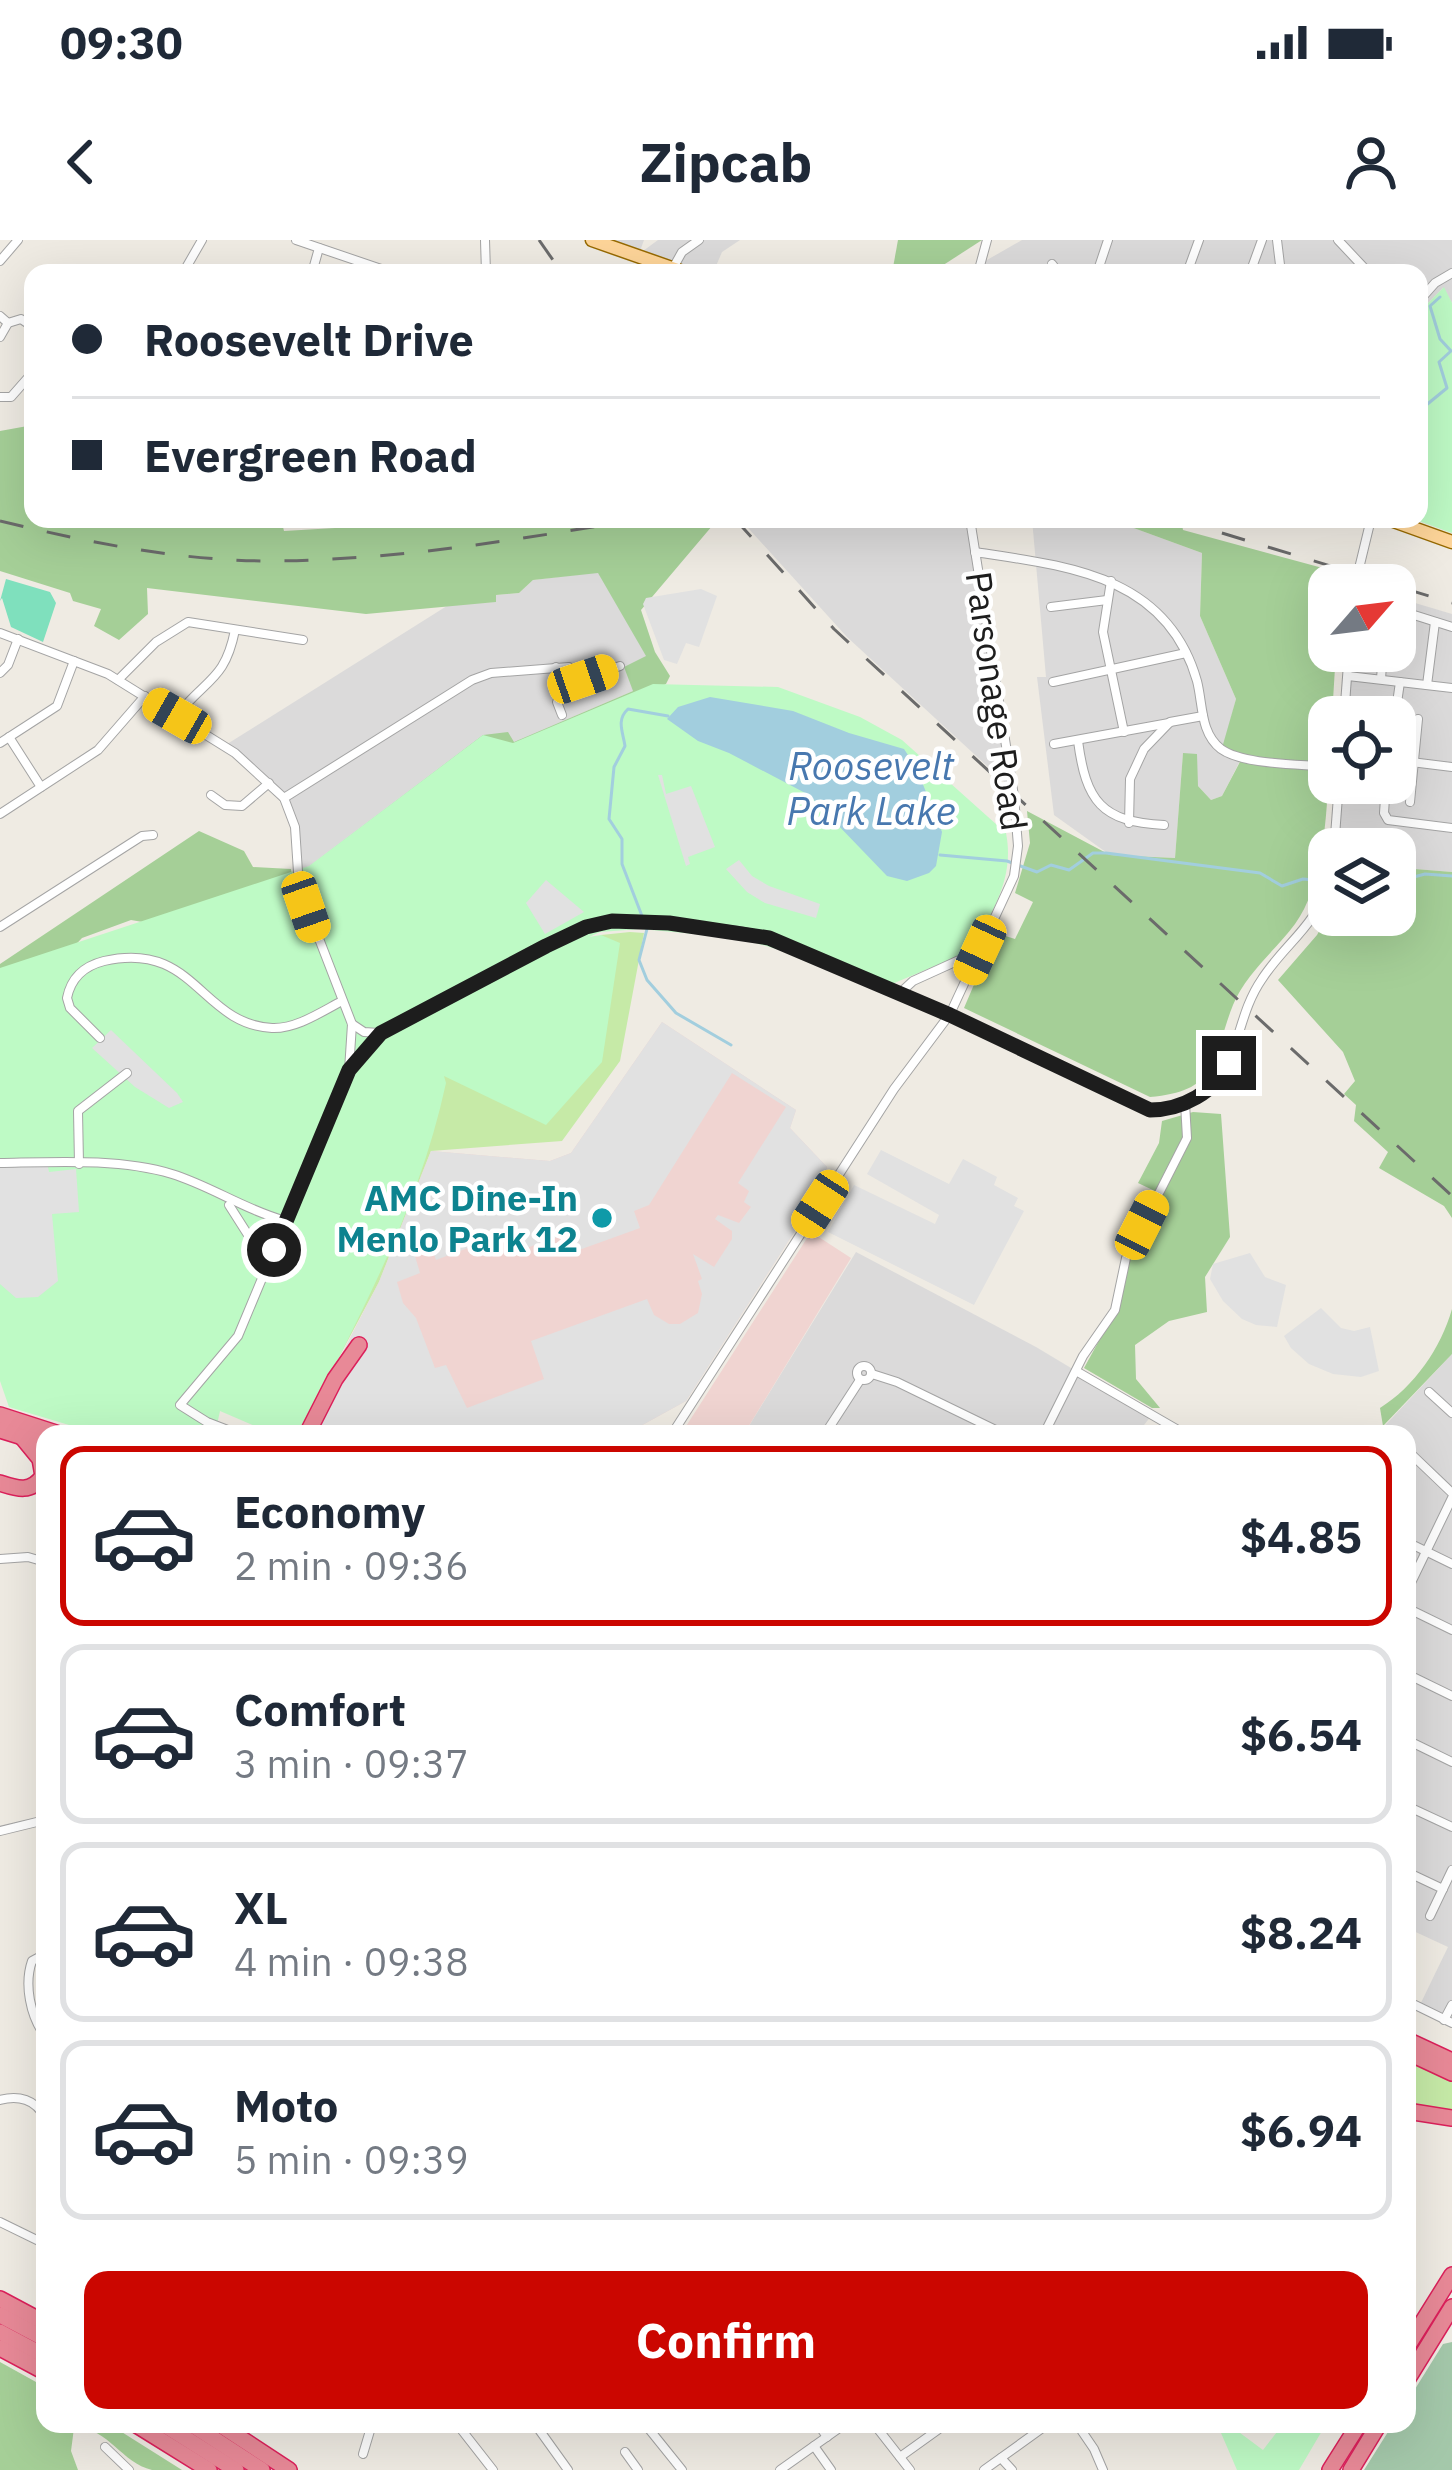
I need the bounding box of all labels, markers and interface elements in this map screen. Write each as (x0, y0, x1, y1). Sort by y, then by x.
text: 09:30 (60, 13, 183, 71)
text: Zipcab (640, 127, 812, 197)
icon: back (48, 129, 114, 195)
icon: person (1338, 129, 1404, 195)
text: Roosevelt Drive (144, 310, 474, 368)
text: Evergreen Road (144, 426, 477, 484)
north arrow (1308, 564, 1416, 672)
map controls (1308, 564, 1416, 936)
street label: Parsonage Road (956, 568, 1038, 834)
car (543, 650, 623, 708)
car (137, 682, 217, 750)
button: locate (1308, 696, 1416, 804)
water label: Roosevelt Park Lake (786, 740, 956, 836)
button: layers (1308, 828, 1416, 936)
car (277, 867, 335, 947)
car (948, 910, 1012, 990)
route end (1202, 1036, 1256, 1090)
car (785, 1164, 855, 1244)
place label: AMC Dine-In Menlo Park 12 (337, 1174, 578, 1262)
car (1110, 1185, 1174, 1265)
marker: AMC Dine-In Menlo Park 12 (589, 1205, 615, 1231)
route start (247, 1223, 301, 1277)
icon: car (90, 1482, 198, 1590)
text: Economy (234, 1482, 425, 1540)
text: $4.85 (1240, 1507, 1362, 1565)
text: 2 min · 09:36 (234, 1540, 469, 1591)
icon: car (90, 1680, 198, 1788)
text: Comfort (234, 1680, 406, 1738)
text: $6.54 (1240, 1705, 1362, 1763)
text: 3 min · 09:37 (234, 1738, 469, 1789)
icon: car (90, 1878, 198, 1986)
text: XL (234, 1878, 288, 1936)
text: $8.24 (1240, 1903, 1362, 1961)
text: 4 min · 09:38 (234, 1936, 469, 1987)
icon: car (90, 2076, 198, 2184)
text: Moto (234, 2076, 338, 2134)
text: $6.94 (1240, 2101, 1362, 2159)
text: 5 min · 09:39 (234, 2134, 469, 2185)
button: Confirm (84, 2271, 1368, 2409)

